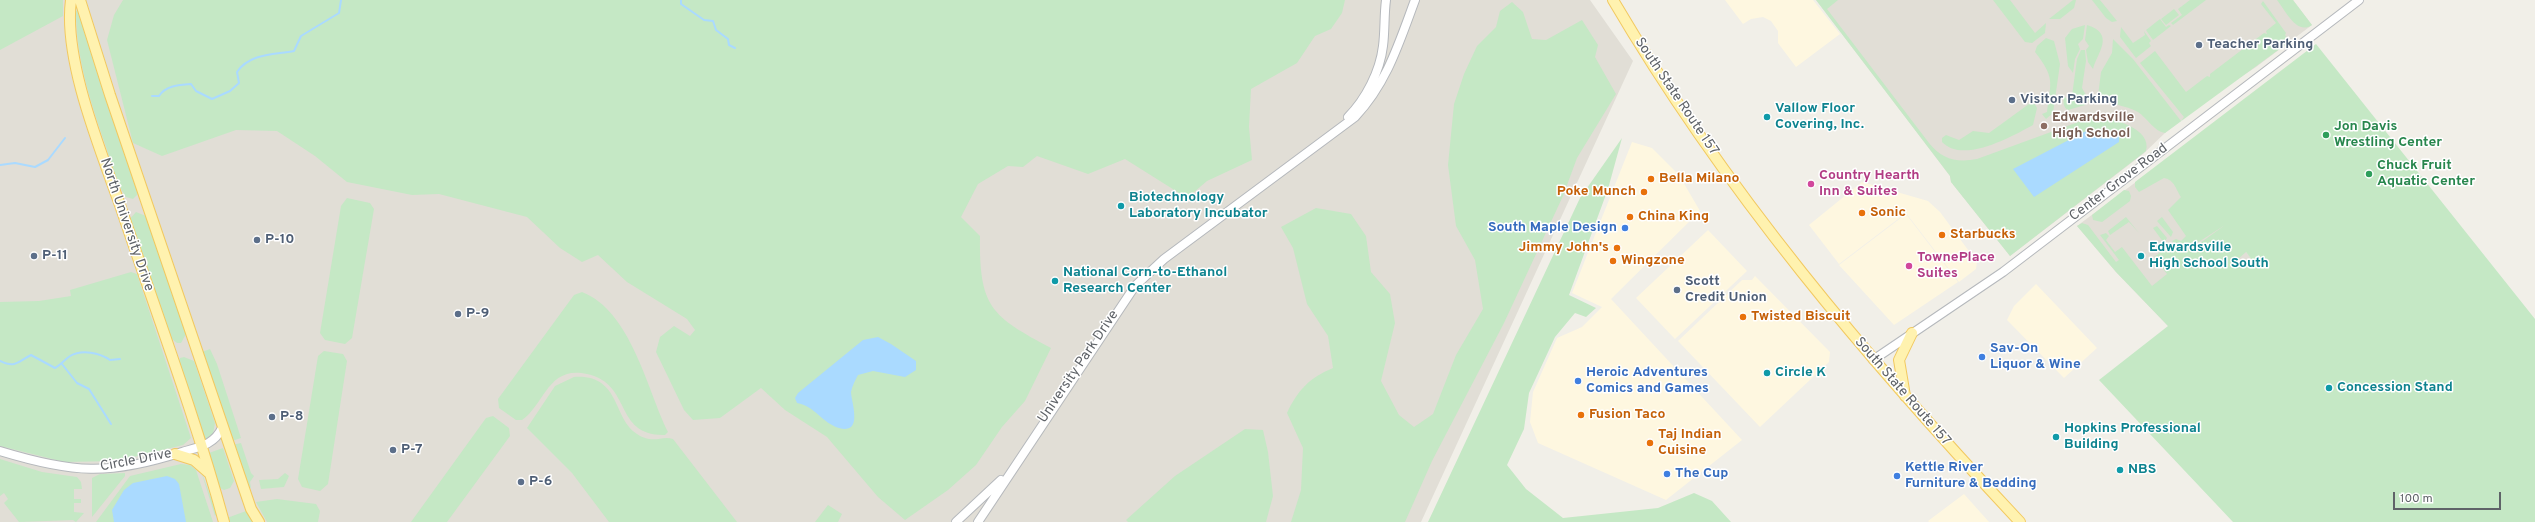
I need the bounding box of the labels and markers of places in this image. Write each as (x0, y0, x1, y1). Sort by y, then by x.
place label: Teacher Parking (2207, 37, 2313, 53)
marker: Teacher Parking (2194, 40, 2204, 50)
place label: Visitor Parking (2020, 92, 2117, 108)
marker: Visitor Parking (2007, 95, 2017, 105)
place label: Vallow Floor Covering, Inc. (1775, 101, 1864, 134)
place label: Edwardsville High School (2052, 110, 2134, 142)
marker: Vallow Floor Covering, Inc. (1762, 112, 1772, 122)
place label: Jon Davis Wrestling Center (2334, 119, 2442, 152)
marker: Edwardsville High School (2039, 121, 2049, 131)
marker: Jon Davis Wrestling Center (2321, 130, 2331, 140)
place label: Chuck Fruit Aquatic Center (2377, 158, 2475, 190)
place label: Country Hearth Inn & Suites (1819, 168, 1920, 200)
marker: Chuck Fruit Aquatic Center (2364, 169, 2374, 179)
place label: Bella Milano (1659, 171, 1740, 187)
marker: Bella Milano (1646, 174, 1656, 184)
marker: Country Hearth Inn & Suites (1806, 179, 1816, 189)
place label: Poke Munch (1557, 184, 1636, 200)
marker: Poke Munch (1639, 187, 1649, 197)
place label: Biotechnology Laboratory Incubator (1129, 190, 1268, 222)
marker: Biotechnology Laboratory Incubator (1116, 201, 1126, 211)
place label: Sonic (1870, 205, 1906, 221)
marker: Sonic (1857, 208, 1867, 218)
place label: China King (1638, 209, 1709, 225)
marker: China King (1625, 212, 1635, 222)
place label: South Maple Design (1488, 220, 1617, 236)
marker: South Maple Design (1620, 223, 1630, 233)
place label: Starbucks (1950, 227, 2016, 243)
marker: Starbucks (1937, 230, 1947, 240)
place label: P-10 (265, 232, 295, 248)
marker: P-10 (252, 235, 262, 245)
place label: Jimmy John's (1519, 240, 1609, 256)
place label: Edwardsville High School South (2149, 240, 2269, 272)
marker: Jimmy John's (1612, 243, 1622, 253)
place label: P-11 (42, 248, 68, 264)
place label: TownePlace Suites (1917, 250, 1995, 282)
marker: P-11 (29, 251, 39, 261)
marker: Edwardsville High School South (2136, 251, 2146, 261)
place label: Wingzone (1621, 253, 1685, 269)
marker: Wingzone (1608, 256, 1618, 266)
marker: TownePlace Suites (1904, 261, 1914, 271)
place label: National Corn-to-Ethanol Research Center (1063, 265, 1227, 298)
place label: Scott Credit Union (1685, 274, 1767, 306)
marker: National Corn-to-Ethanol Research Center (1050, 276, 1060, 286)
marker: Scott Credit Union (1672, 285, 1682, 295)
place label: P-9 (466, 306, 489, 322)
marker: P-9 (453, 309, 463, 319)
place label: Twisted Biscuit (1751, 309, 1851, 325)
marker: Twisted Biscuit (1738, 312, 1748, 322)
place label: Sav-On Liquor & Wine (1990, 341, 2081, 374)
marker: Sav-On Liquor & Wine (1977, 352, 1987, 362)
place label: Heroic Adventures Comics and Games (1586, 365, 1709, 398)
place label: Circle K (1775, 365, 1826, 381)
marker: Circle K (1762, 368, 1772, 378)
marker: Heroic Adventures Comics and Games (1573, 376, 1583, 386)
place label: Concession Stand (2337, 380, 2453, 396)
marker: Concession Stand (2324, 383, 2334, 393)
place label: Fusion Taco (1589, 407, 1665, 423)
place label: P-8 (280, 409, 304, 425)
marker: Fusion Taco (1576, 410, 1586, 420)
marker: P-8 (267, 412, 277, 422)
place label: Hopkins Professional Building (2064, 421, 2201, 454)
place label: Taj Indian Cuisine (1658, 427, 1721, 460)
marker: Hopkins Professional Building (2051, 432, 2061, 442)
marker: Taj Indian Cuisine (1645, 438, 1655, 448)
place label: P-7 (401, 442, 423, 458)
marker: P-7 (388, 445, 398, 455)
place label: Kettle River Furniture & Bedding (1905, 460, 2037, 492)
place label: NBS (2128, 462, 2156, 478)
marker: NBS (2115, 465, 2125, 475)
place label: The Cup (1675, 466, 1728, 482)
marker: The Cup (1662, 469, 1672, 479)
marker: Kettle River Furniture & Bedding (1892, 471, 1902, 481)
place label: P-6 (529, 474, 552, 490)
marker: P-6 (516, 477, 526, 487)

